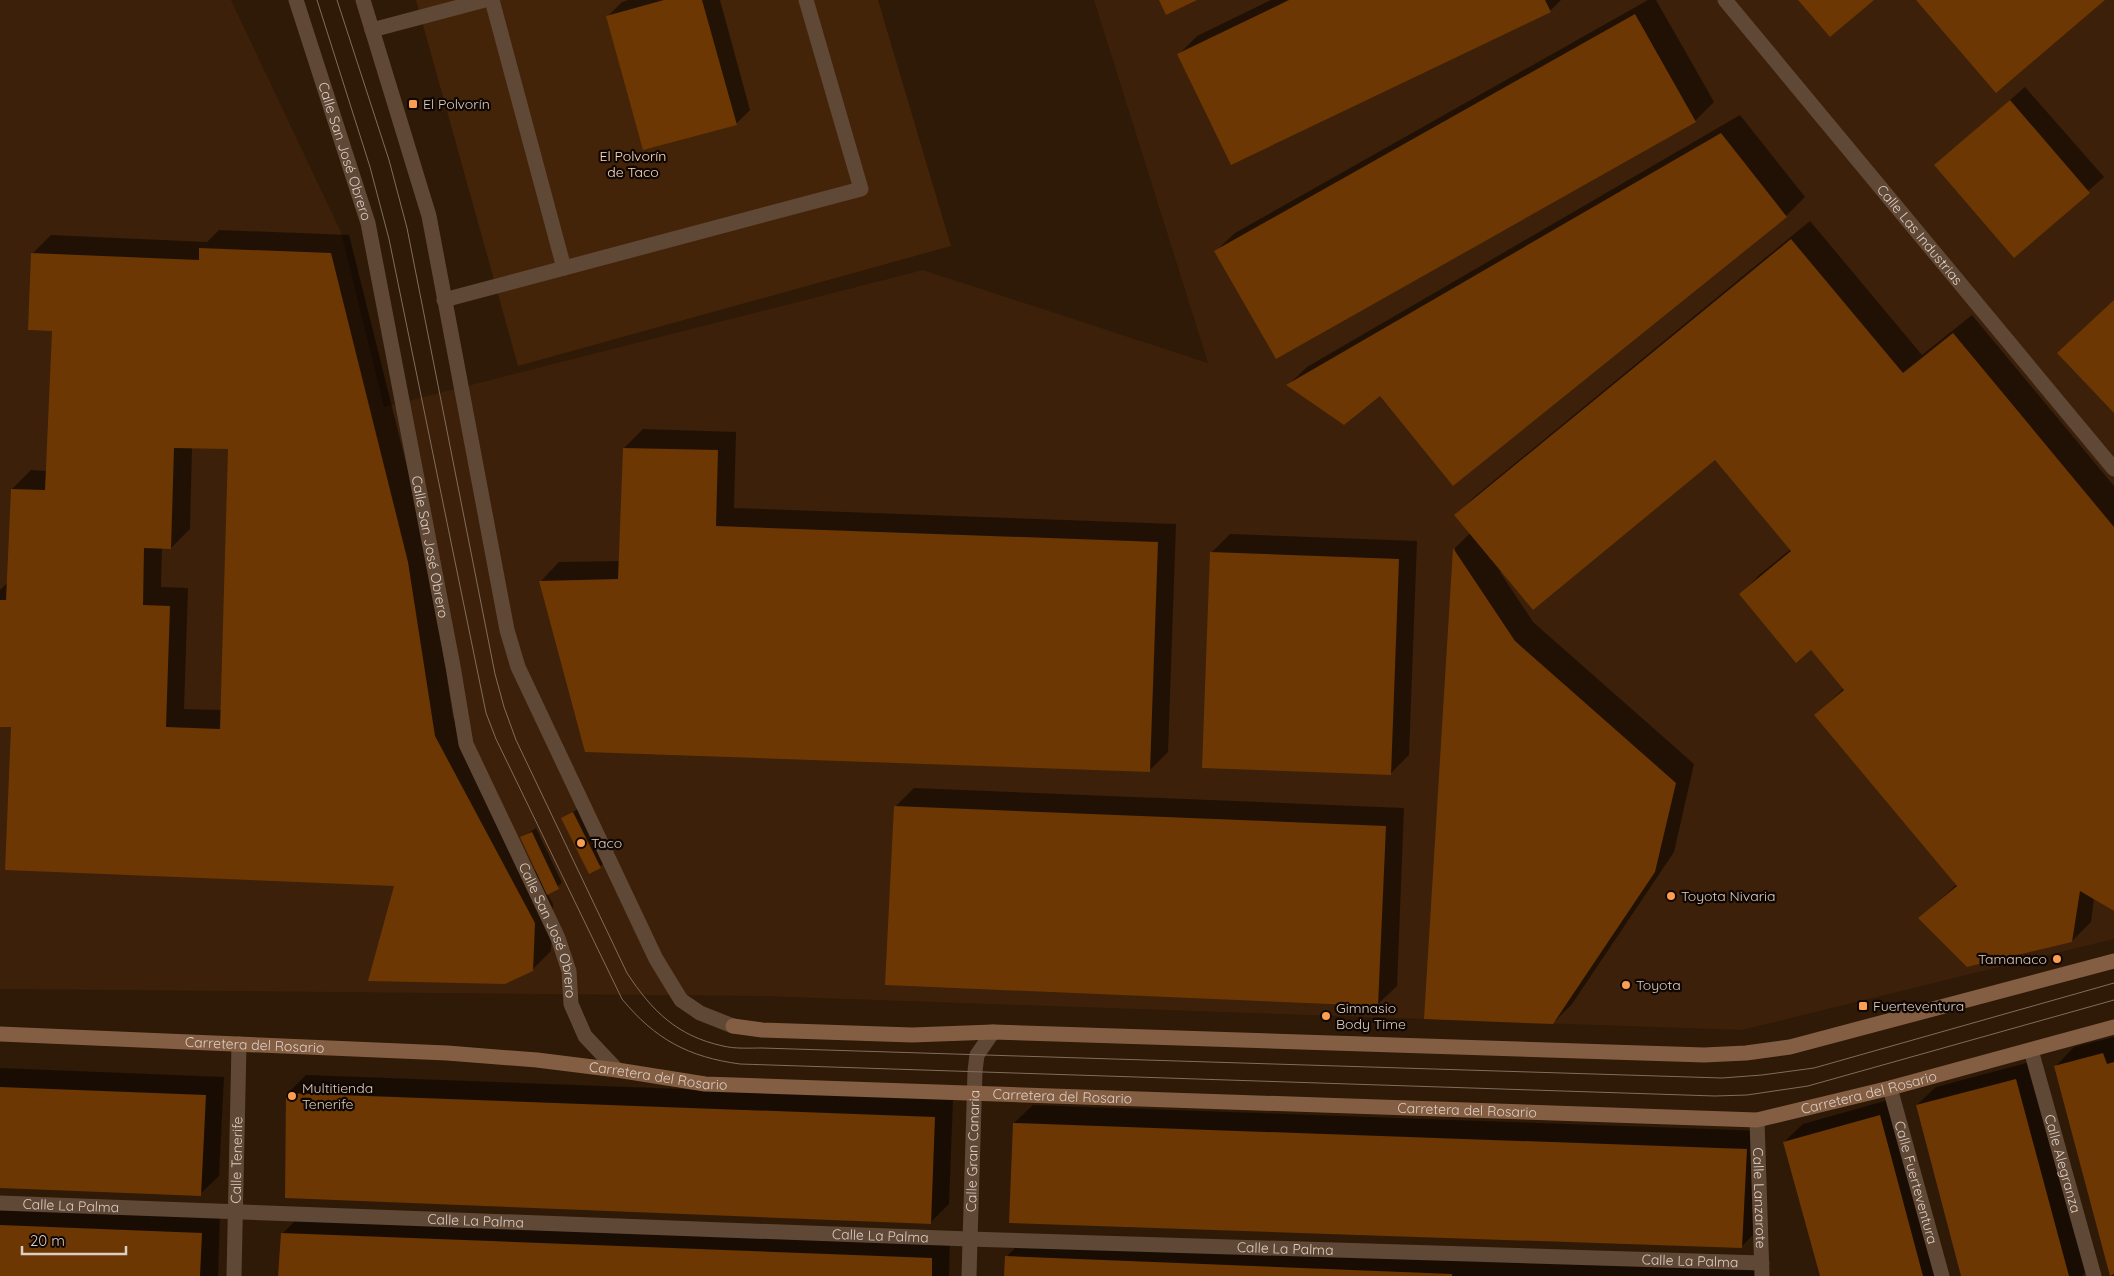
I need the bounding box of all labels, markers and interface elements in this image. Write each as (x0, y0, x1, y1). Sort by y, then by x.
street label: Calle San José Obrero (314, 80, 376, 223)
place label: El Polvorín (423, 95, 490, 113)
marker: El Polvorín (407, 98, 419, 110)
park label: El Polvorín de Taco (600, 147, 666, 181)
street label: Calle Las Industrias (1873, 181, 1967, 289)
street label: Calle San José Obrero (408, 474, 453, 619)
place label: Taco (591, 834, 622, 852)
marker: Taco (575, 837, 587, 849)
street label: Calle San José Obrero (515, 860, 580, 999)
place label: Toyota Nivaria (1681, 887, 1776, 905)
marker: Toyota Nivaria (1665, 890, 1677, 902)
place label: Tamanaco (1978, 950, 2047, 968)
marker: Tamanaco (2051, 953, 2063, 965)
place label: Toyota (1636, 976, 1681, 994)
marker: Toyota (1620, 979, 1632, 991)
place label: Fuerteventura (1873, 997, 1964, 1015)
place label: Gimnasio Body Time (1336, 999, 1406, 1033)
marker: Fuerteventura (1857, 1000, 1869, 1012)
marker: Gimnasio Body Time (1320, 1010, 1332, 1022)
street label: Carretera del Rosario (185, 1033, 325, 1057)
street label: Carretera del Rosario (588, 1058, 728, 1094)
street label: Carretera del Rosario (1799, 1067, 1939, 1118)
place label: Multitienda Tenerife (302, 1079, 373, 1113)
street label: Carretera del Rosario (992, 1085, 1132, 1108)
marker: Multitienda Tenerife (286, 1090, 298, 1102)
street label: Calle Gran Canaria (962, 1090, 983, 1212)
street label: Carretera del Rosario (1397, 1099, 1537, 1121)
street label: Calle Alegranza (2040, 1112, 2085, 1215)
street label: Calle Tenerife (227, 1116, 246, 1204)
street label: Calle Fuerteventura (1891, 1119, 1942, 1246)
street label: Calle Lanzarote (1749, 1147, 1770, 1249)
street label: Calle La Palma (22, 1195, 120, 1216)
street label: Calle La Palma (427, 1210, 524, 1231)
scale bar (22, 1224, 126, 1256)
street label: Calle La Palma (832, 1225, 929, 1246)
text: 20 m (30, 1231, 65, 1250)
street label: Calle La Palma (1237, 1238, 1334, 1259)
street label: Calle La Palma (1641, 1250, 1739, 1271)

